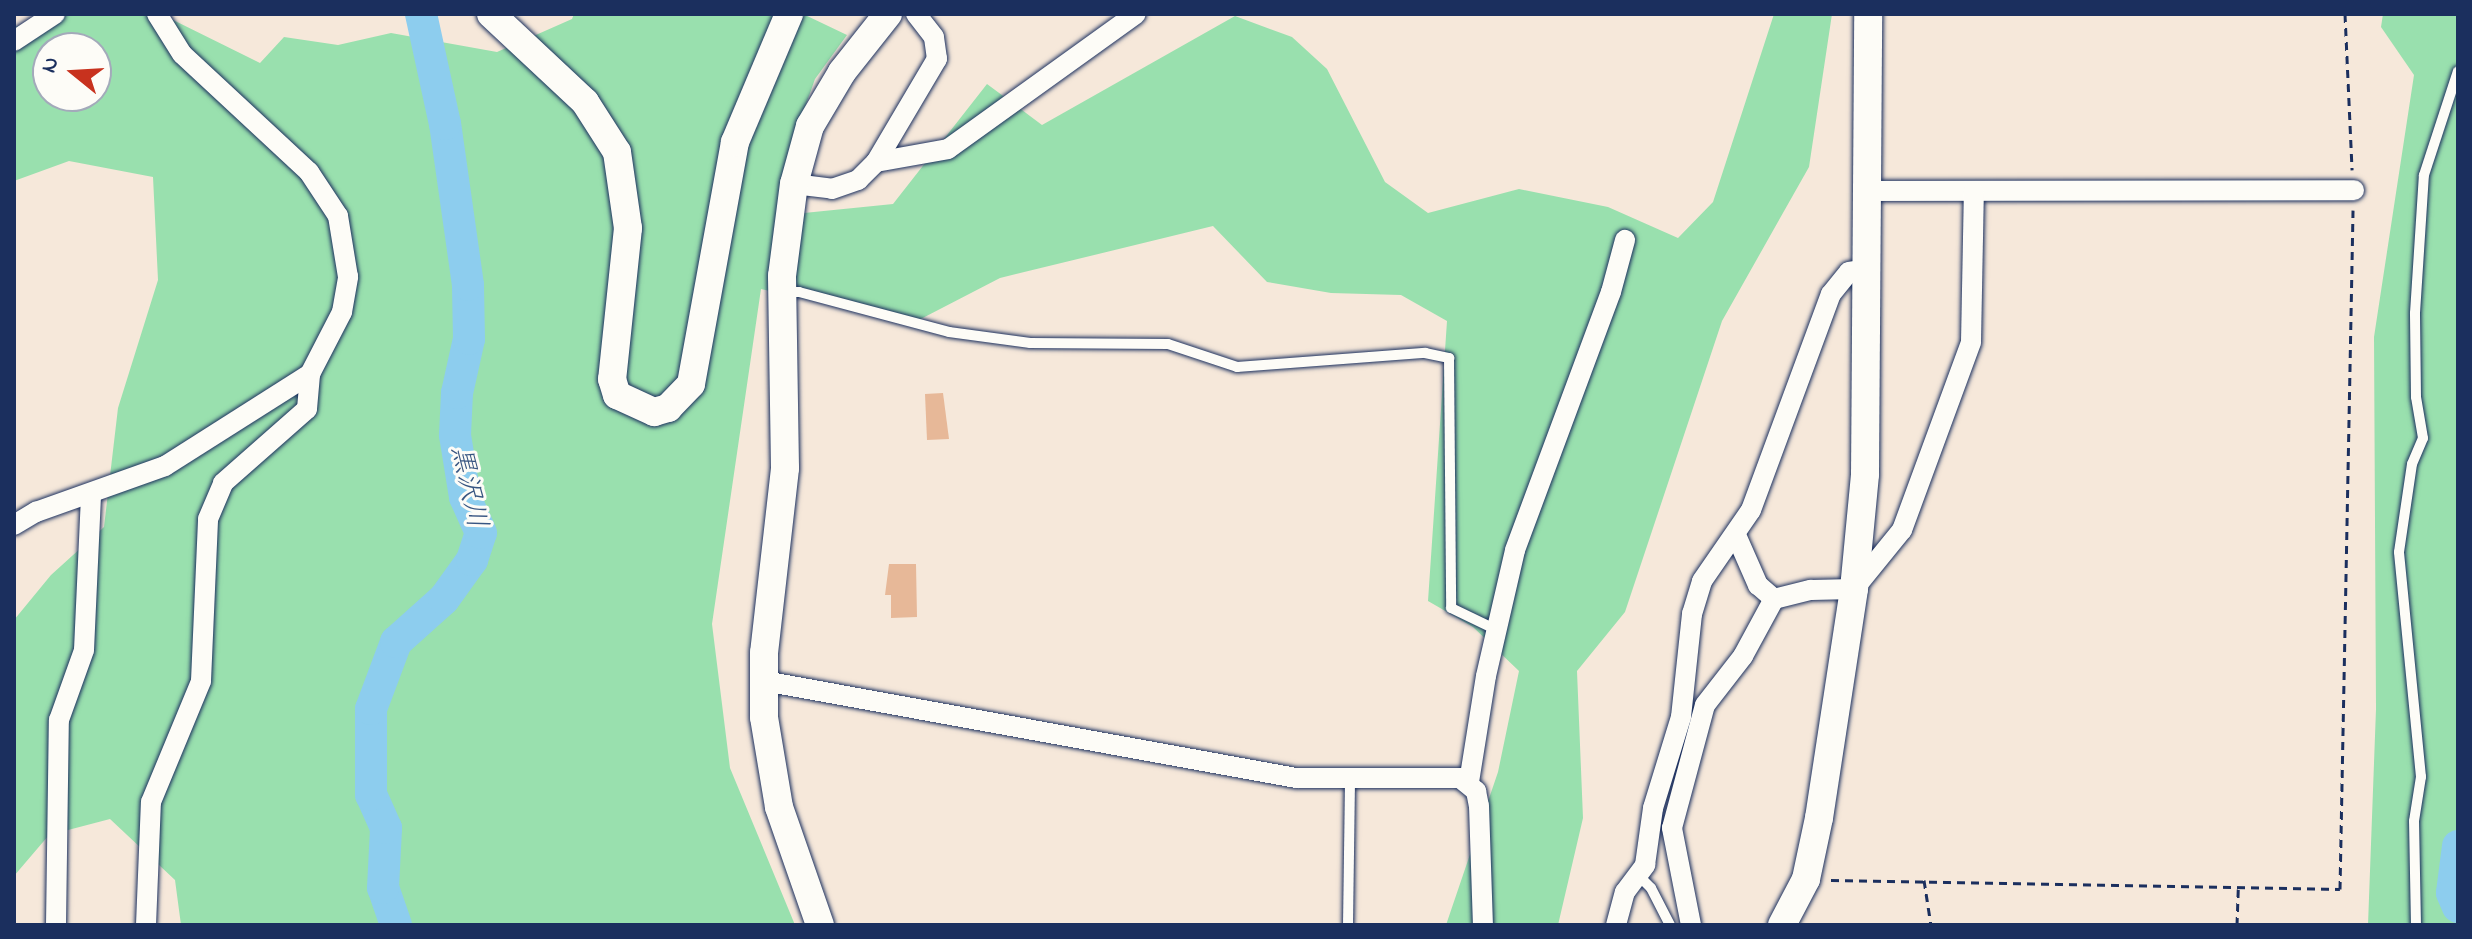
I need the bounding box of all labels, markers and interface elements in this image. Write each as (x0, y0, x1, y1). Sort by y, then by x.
north arrow (32, 32, 112, 112)
text: N (34, 53, 69, 77)
water label: 黒沢川 (442, 442, 492, 532)

